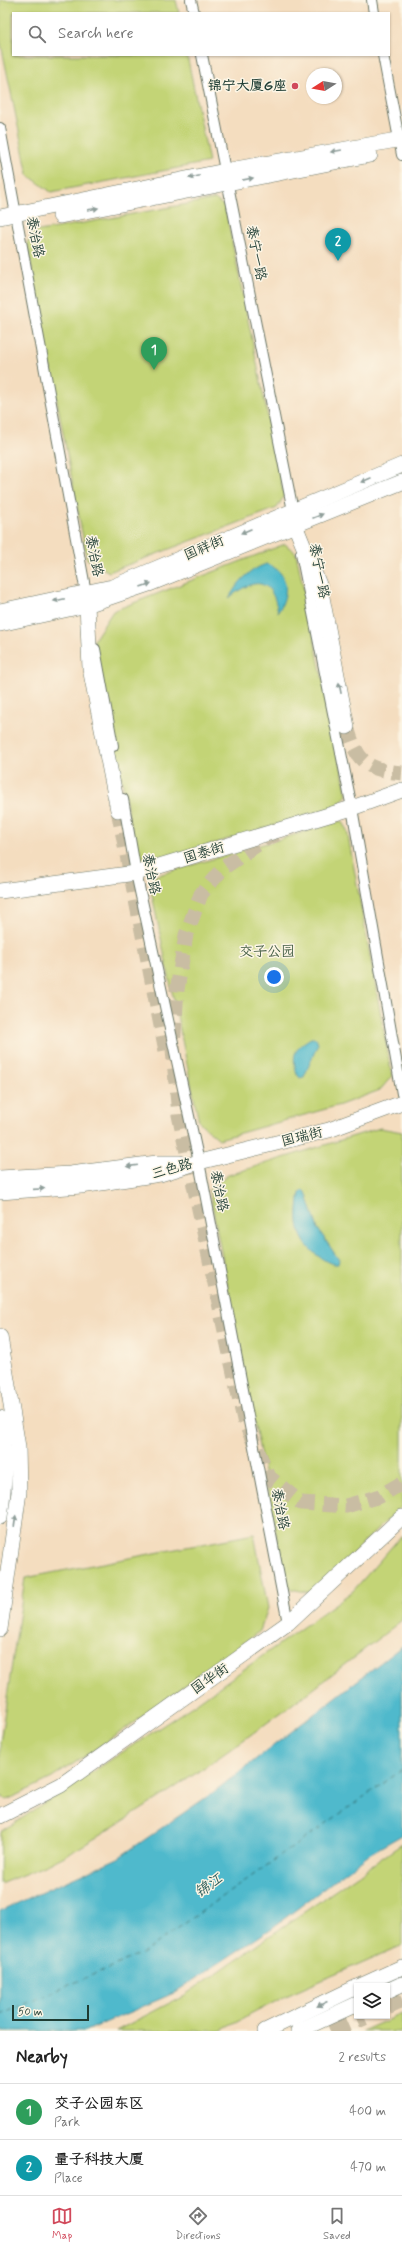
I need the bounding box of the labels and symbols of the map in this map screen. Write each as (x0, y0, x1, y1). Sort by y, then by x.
north arrow (306, 68, 342, 104)
place label: 锦宁大厦G座 (208, 77, 287, 95)
marker: 锦宁大厦G座 (290, 81, 300, 91)
one-way arrow (330, 148, 342, 154)
one-way arrow (188, 175, 201, 181)
one-way arrow (242, 176, 254, 182)
one-way arrow (87, 206, 99, 212)
street label: 泰治路 (22, 215, 48, 259)
street label: 泰宁一路 (242, 224, 270, 282)
pin: 2 (325, 228, 351, 261)
pin: 1 (141, 337, 167, 370)
one-way arrow (360, 477, 372, 484)
one-way arrow (313, 512, 325, 518)
one-way arrow (240, 528, 252, 534)
street label: 国祥街 (181, 532, 227, 564)
street label: 泰治路 (81, 534, 107, 578)
street label: 泰宁一路 (305, 542, 333, 600)
one-way arrow (140, 582, 152, 588)
one-way arrow (53, 597, 65, 603)
one-way arrow (336, 682, 342, 695)
street label: 国泰街 (181, 838, 227, 868)
street label: 泰治路 (138, 852, 164, 896)
park label: 交子公园 (239, 943, 295, 961)
your location (264, 967, 284, 987)
street label: 国瑞街 (279, 1123, 325, 1151)
street label: 三色路 (149, 1155, 195, 1183)
one-way arrow (126, 1163, 138, 1170)
street label: 泰治路 (206, 1169, 232, 1213)
one-way arrow (33, 1186, 45, 1193)
street label: 泰治路 (267, 1487, 293, 1531)
one-way arrow (12, 1515, 18, 1527)
street label: 国华街 (188, 1660, 232, 1698)
water label: 锦江 (191, 1869, 228, 1903)
one-way arrow (316, 2001, 327, 2007)
scale bar (12, 2003, 89, 2022)

